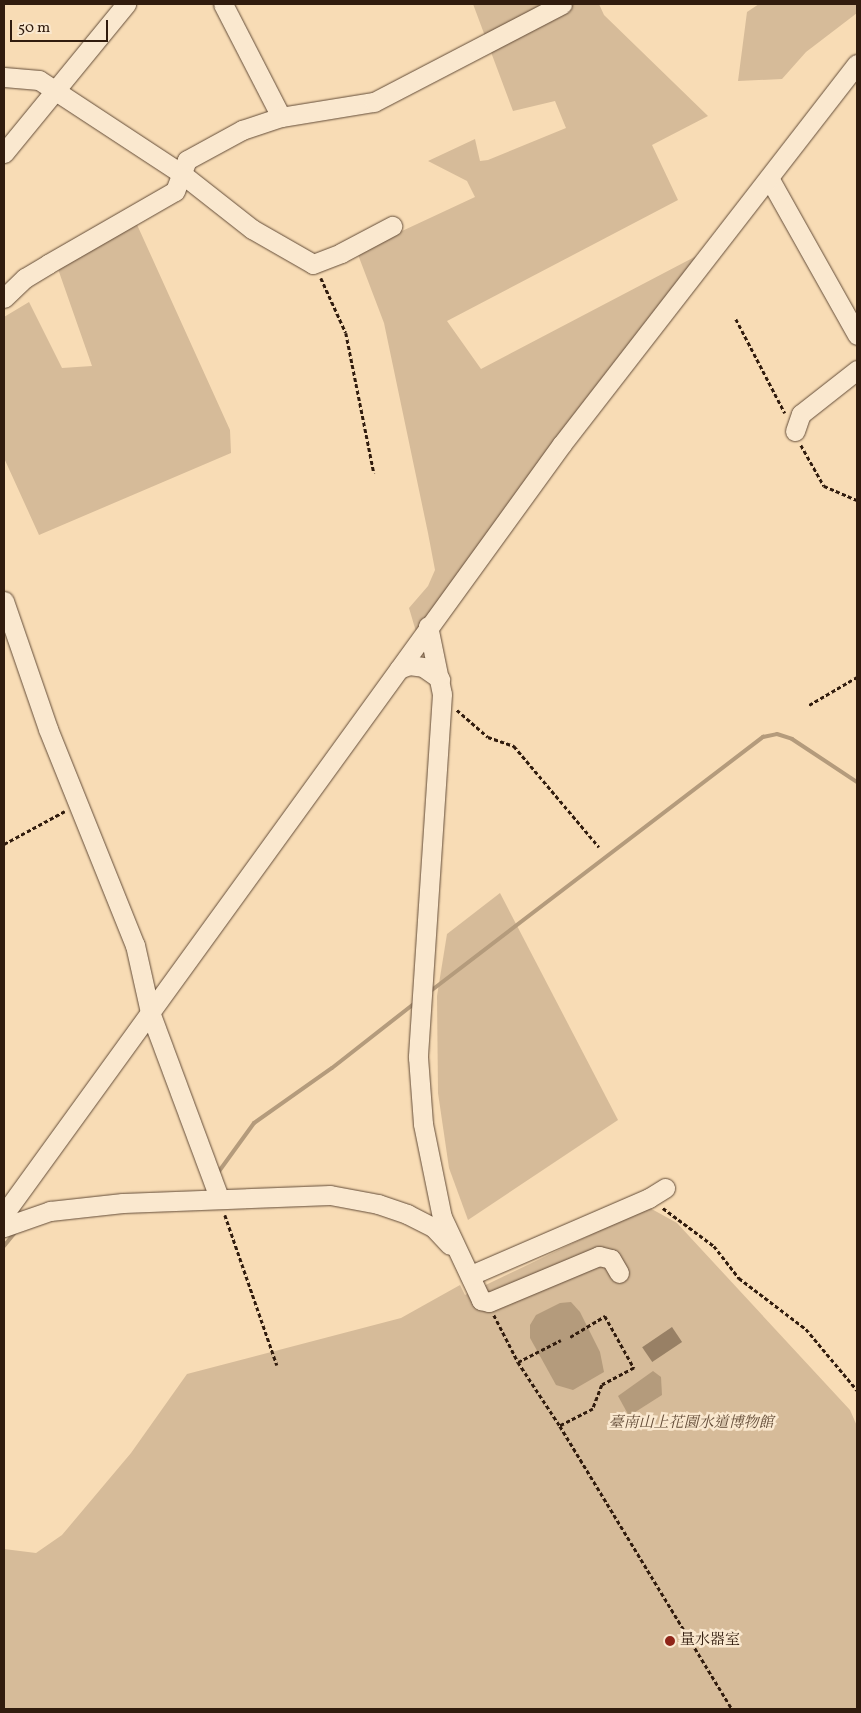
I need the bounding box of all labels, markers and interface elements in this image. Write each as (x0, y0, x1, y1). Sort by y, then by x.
scale bar (12, 10, 110, 42)
text: 50 m (18, 18, 50, 39)
park label: 臺南山上花園水道博物館 (609, 1415, 773, 1433)
place label: 量水器室 (680, 1632, 740, 1650)
marker: 量水器室 (664, 1635, 676, 1647)

